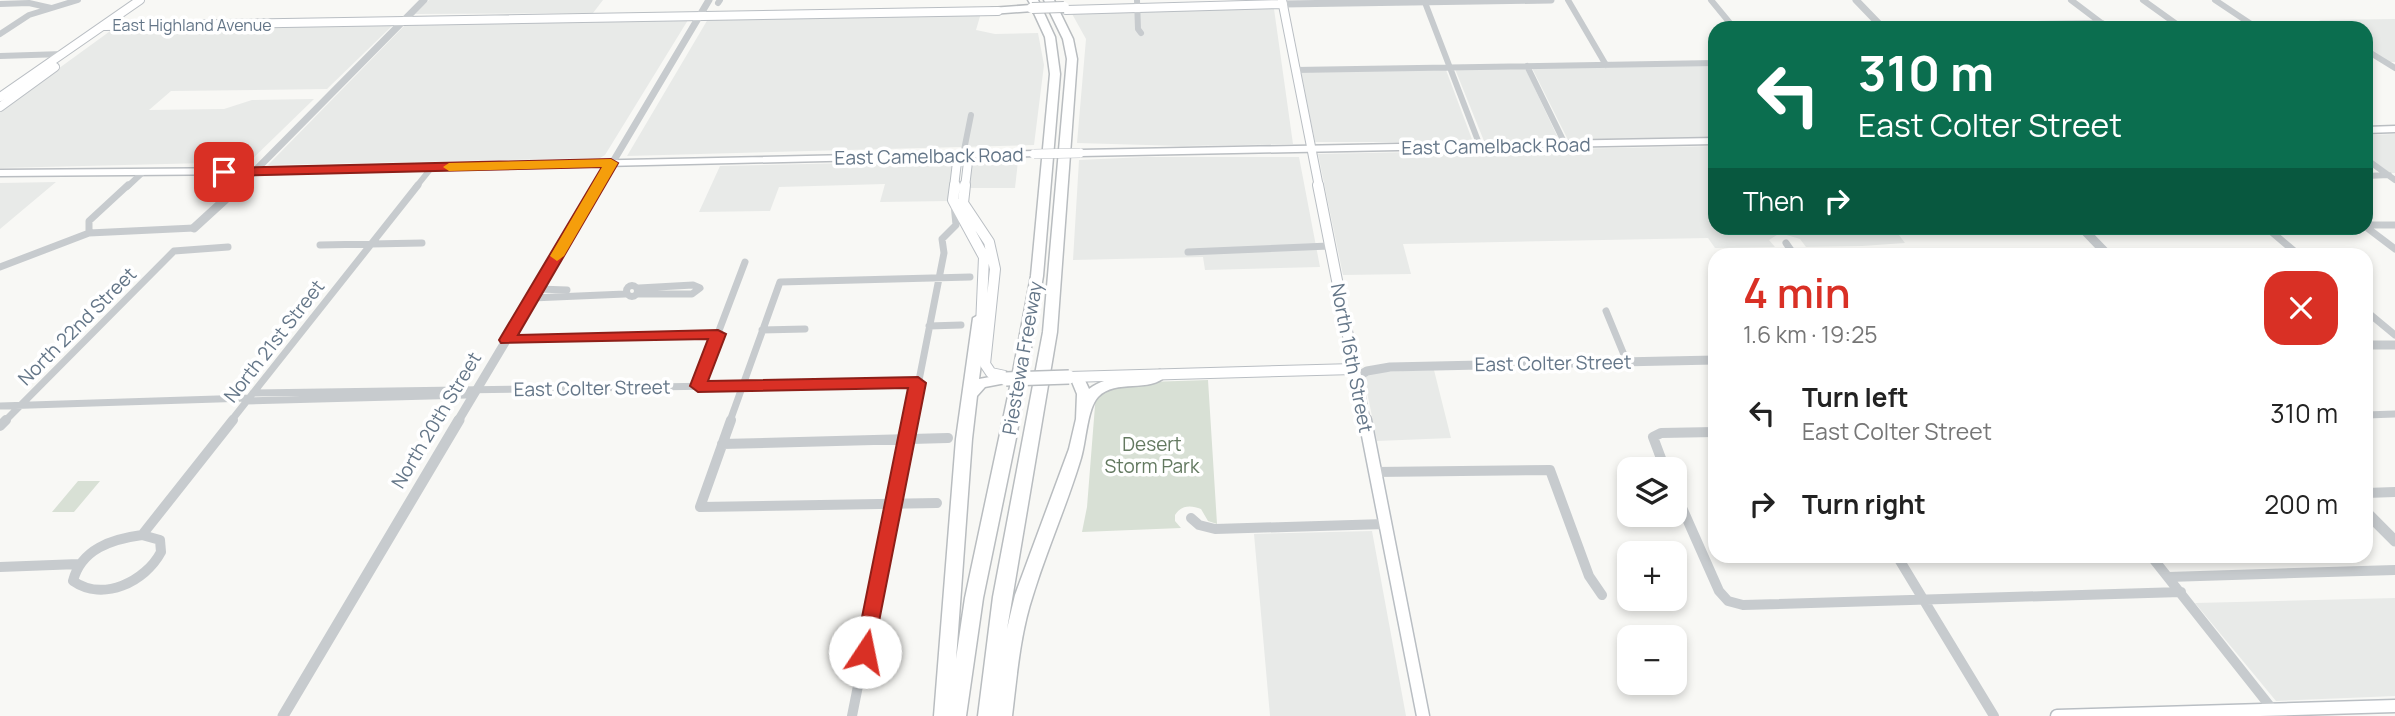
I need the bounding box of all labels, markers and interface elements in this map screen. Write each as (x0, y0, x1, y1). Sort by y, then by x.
street label: East Highland Avenue (112, 14, 272, 36)
text: 310 m (1858, 39, 1994, 106)
icon: left (1743, 49, 1834, 140)
text: East Colter Street (1858, 103, 2122, 147)
street label: East Camelback Road (1401, 131, 1591, 161)
street label: East Camelback Road (834, 141, 1024, 171)
pin (194, 142, 254, 202)
icon: arrive (205, 153, 243, 191)
icon: right (1818, 182, 1856, 220)
text: Then (1743, 183, 1804, 219)
street label: North 22nd Street (12, 261, 142, 391)
text: 4 min (1743, 263, 1851, 321)
button: close (2264, 271, 2338, 345)
street label: North 21st Street (218, 274, 330, 408)
street label: Piestewa Freeway (996, 279, 1048, 437)
street label: North 16th Street (1325, 281, 1379, 435)
text: 1.6 km · 19:25 (1743, 318, 1878, 350)
street label: North 20th Street (385, 347, 487, 493)
street label: East Colter Street (1474, 349, 1632, 377)
street label: East Colter Street (513, 374, 671, 402)
text: Turn left (1802, 379, 1909, 415)
icon: left (1743, 394, 1781, 432)
text: 310 m (2270, 395, 2338, 431)
text: East Colter Street (1802, 415, 1992, 447)
park label: Desert Storm Park (1105, 431, 1200, 479)
map controls (1617, 457, 1687, 695)
button: layers (1617, 457, 1687, 527)
icon: right (1743, 485, 1781, 523)
text: Turn right (1802, 486, 1926, 522)
text: 200 m (2264, 486, 2338, 522)
button: + (1617, 541, 1687, 611)
position arrow (828, 615, 902, 689)
button: − (1617, 625, 1687, 695)

